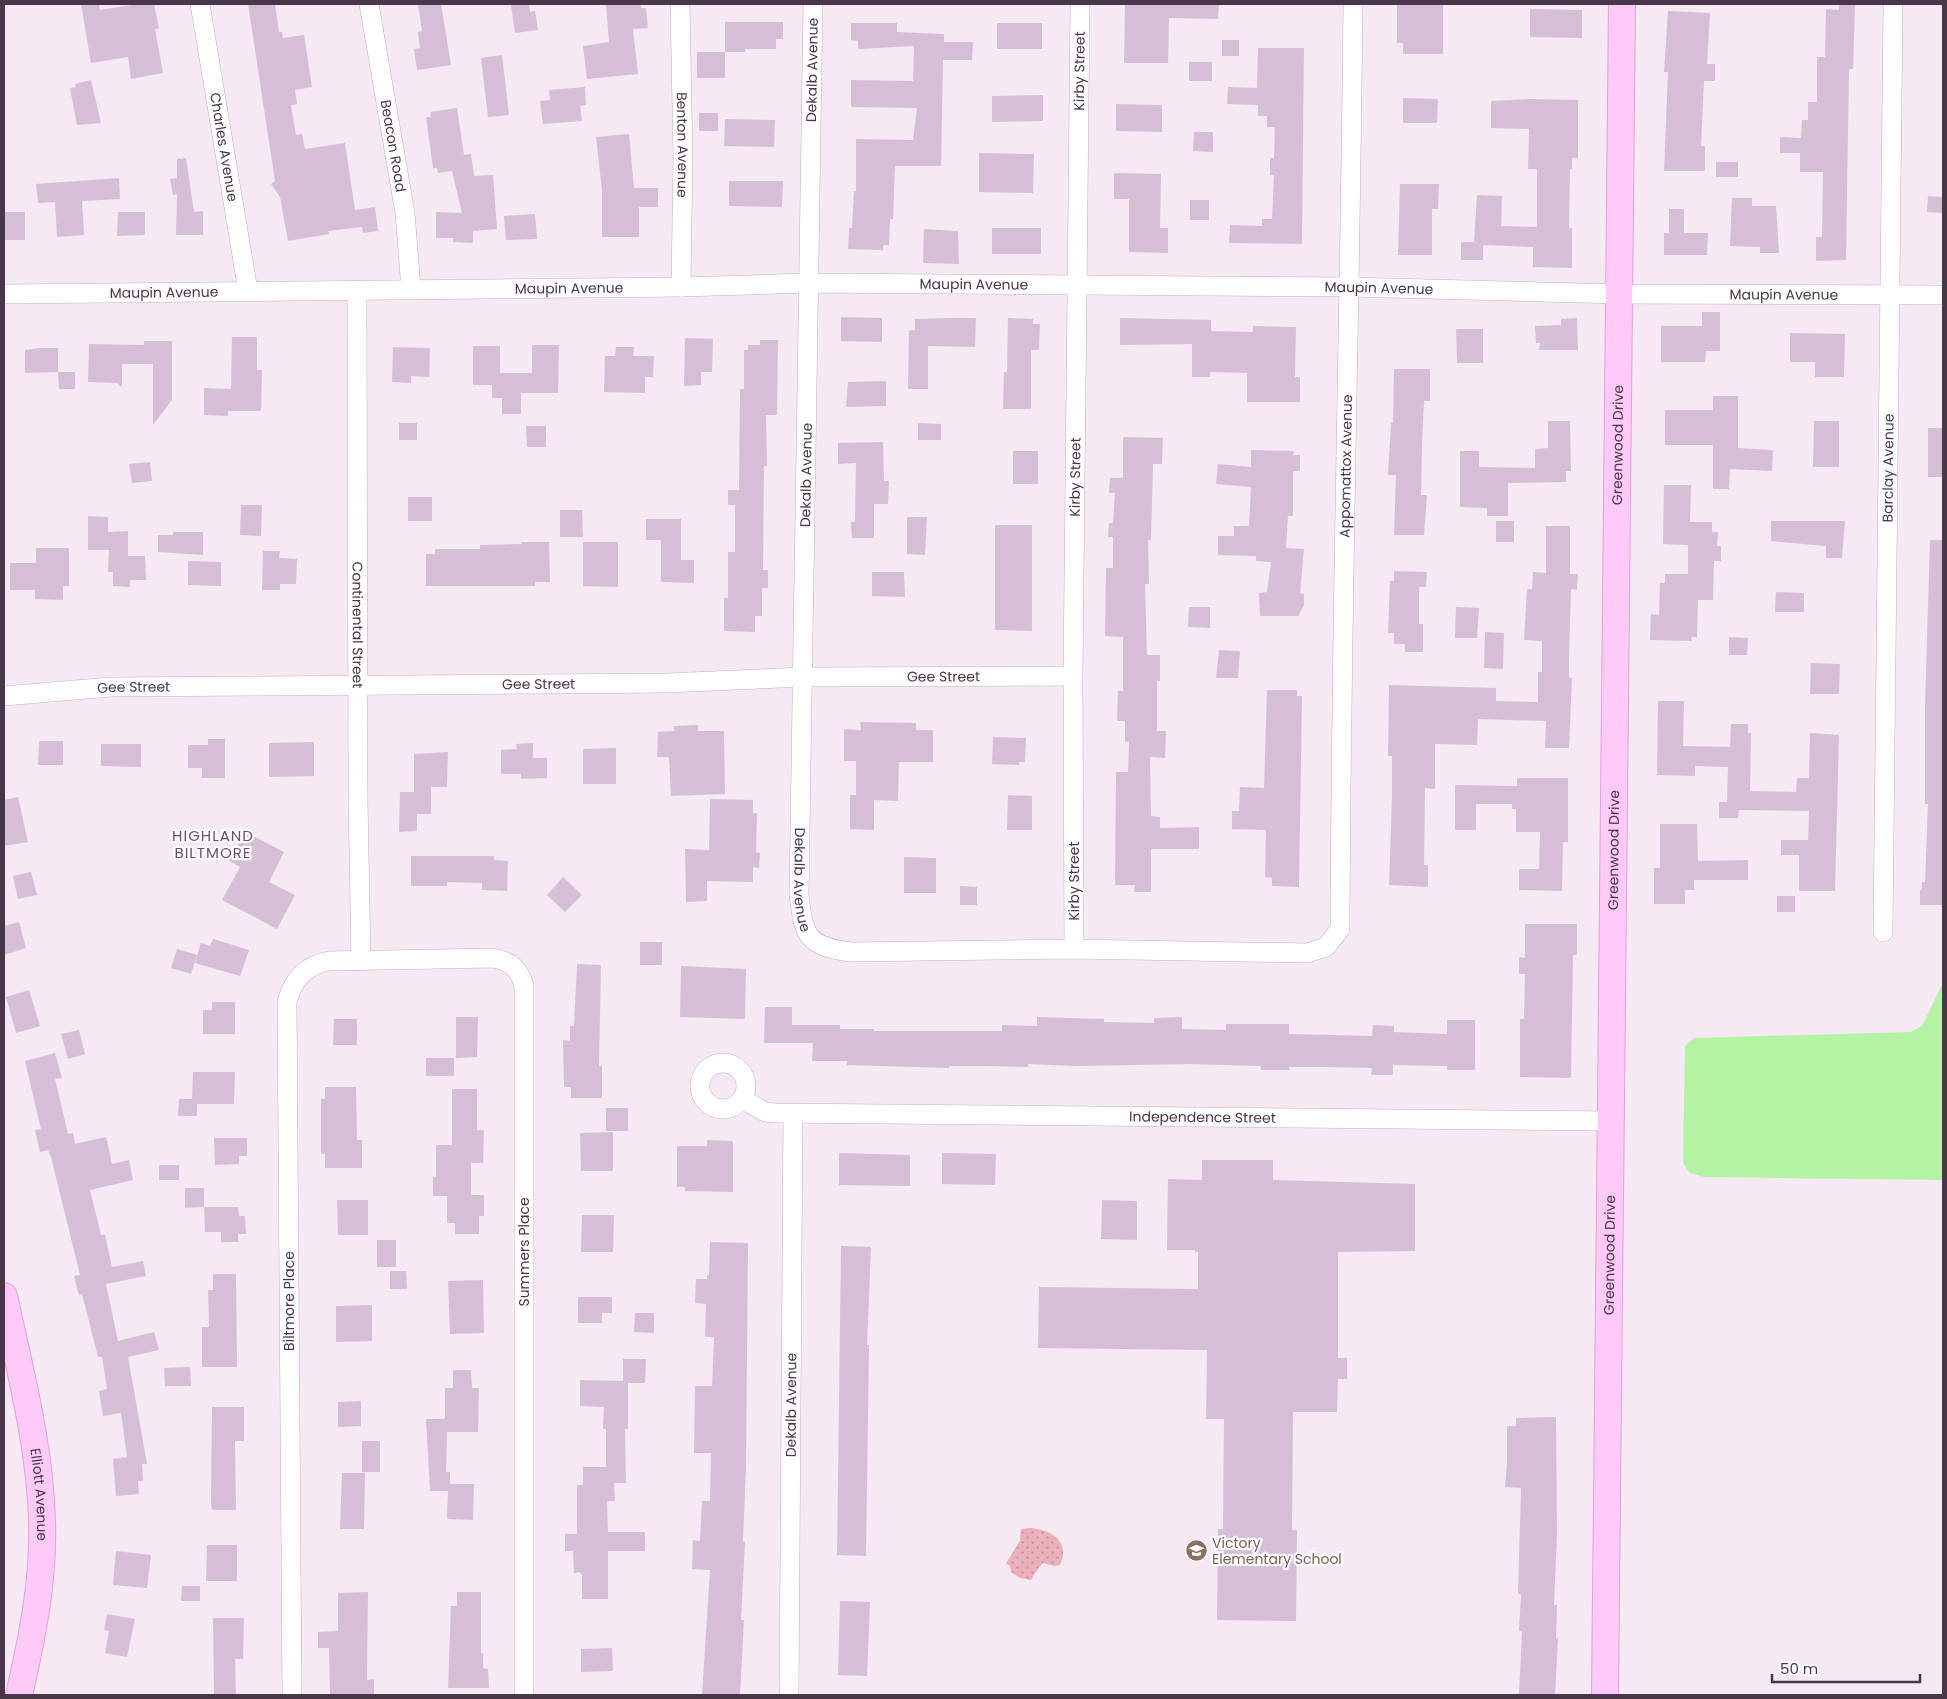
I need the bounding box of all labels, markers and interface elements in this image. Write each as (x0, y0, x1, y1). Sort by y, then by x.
street label: Dekalb Avenue (801, 17, 823, 122)
street label: Kirby Street (1069, 31, 1090, 111)
street label: Charles Avenue (205, 91, 243, 203)
street label: Benton Avenue (672, 92, 693, 198)
street label: Beacon Road (376, 98, 411, 194)
street label: Maupin Avenue (919, 274, 1029, 295)
street label: Maupin Avenue (1324, 277, 1434, 299)
street label: Maupin Avenue (514, 278, 624, 299)
street label: Maupin Avenue (110, 282, 219, 303)
street label: Maupin Avenue (1729, 284, 1839, 305)
street label: Greenwood Drive (1607, 385, 1628, 505)
street label: Appomattox Avenue (1334, 394, 1357, 538)
street label: Barclay Avenue (1877, 413, 1899, 523)
street label: Dekalb Avenue (795, 422, 817, 527)
street label: Kirby Street (1065, 437, 1085, 517)
street label: Continental Street (348, 562, 368, 688)
street label: Gee Street (907, 666, 980, 687)
street label: Gee Street (502, 674, 575, 694)
street label: Gee Street (96, 677, 170, 698)
street label: Greenwood Drive (1603, 789, 1624, 910)
district label: HIGHLAND BILTMORE (172, 825, 254, 863)
street label: Dekalb Avenue (789, 827, 816, 935)
street label: Kirby Street (1064, 841, 1084, 921)
street label: Independence Street (1129, 1106, 1276, 1128)
street label: Greenwood Drive (1599, 1194, 1620, 1315)
street label: Summers Place (514, 1197, 534, 1307)
street label: Biltmore Place (279, 1251, 299, 1351)
street label: Dekalb Avenue (781, 1352, 801, 1457)
street label: Elliott Avenue (25, 1447, 52, 1541)
place label: Victory Elementary School (1212, 1533, 1342, 1569)
school or university icon: Victory Elementary School (1184, 1539, 1208, 1563)
scale bar (1772, 1652, 1920, 1684)
text: 50 m (1780, 1658, 1818, 1679)

